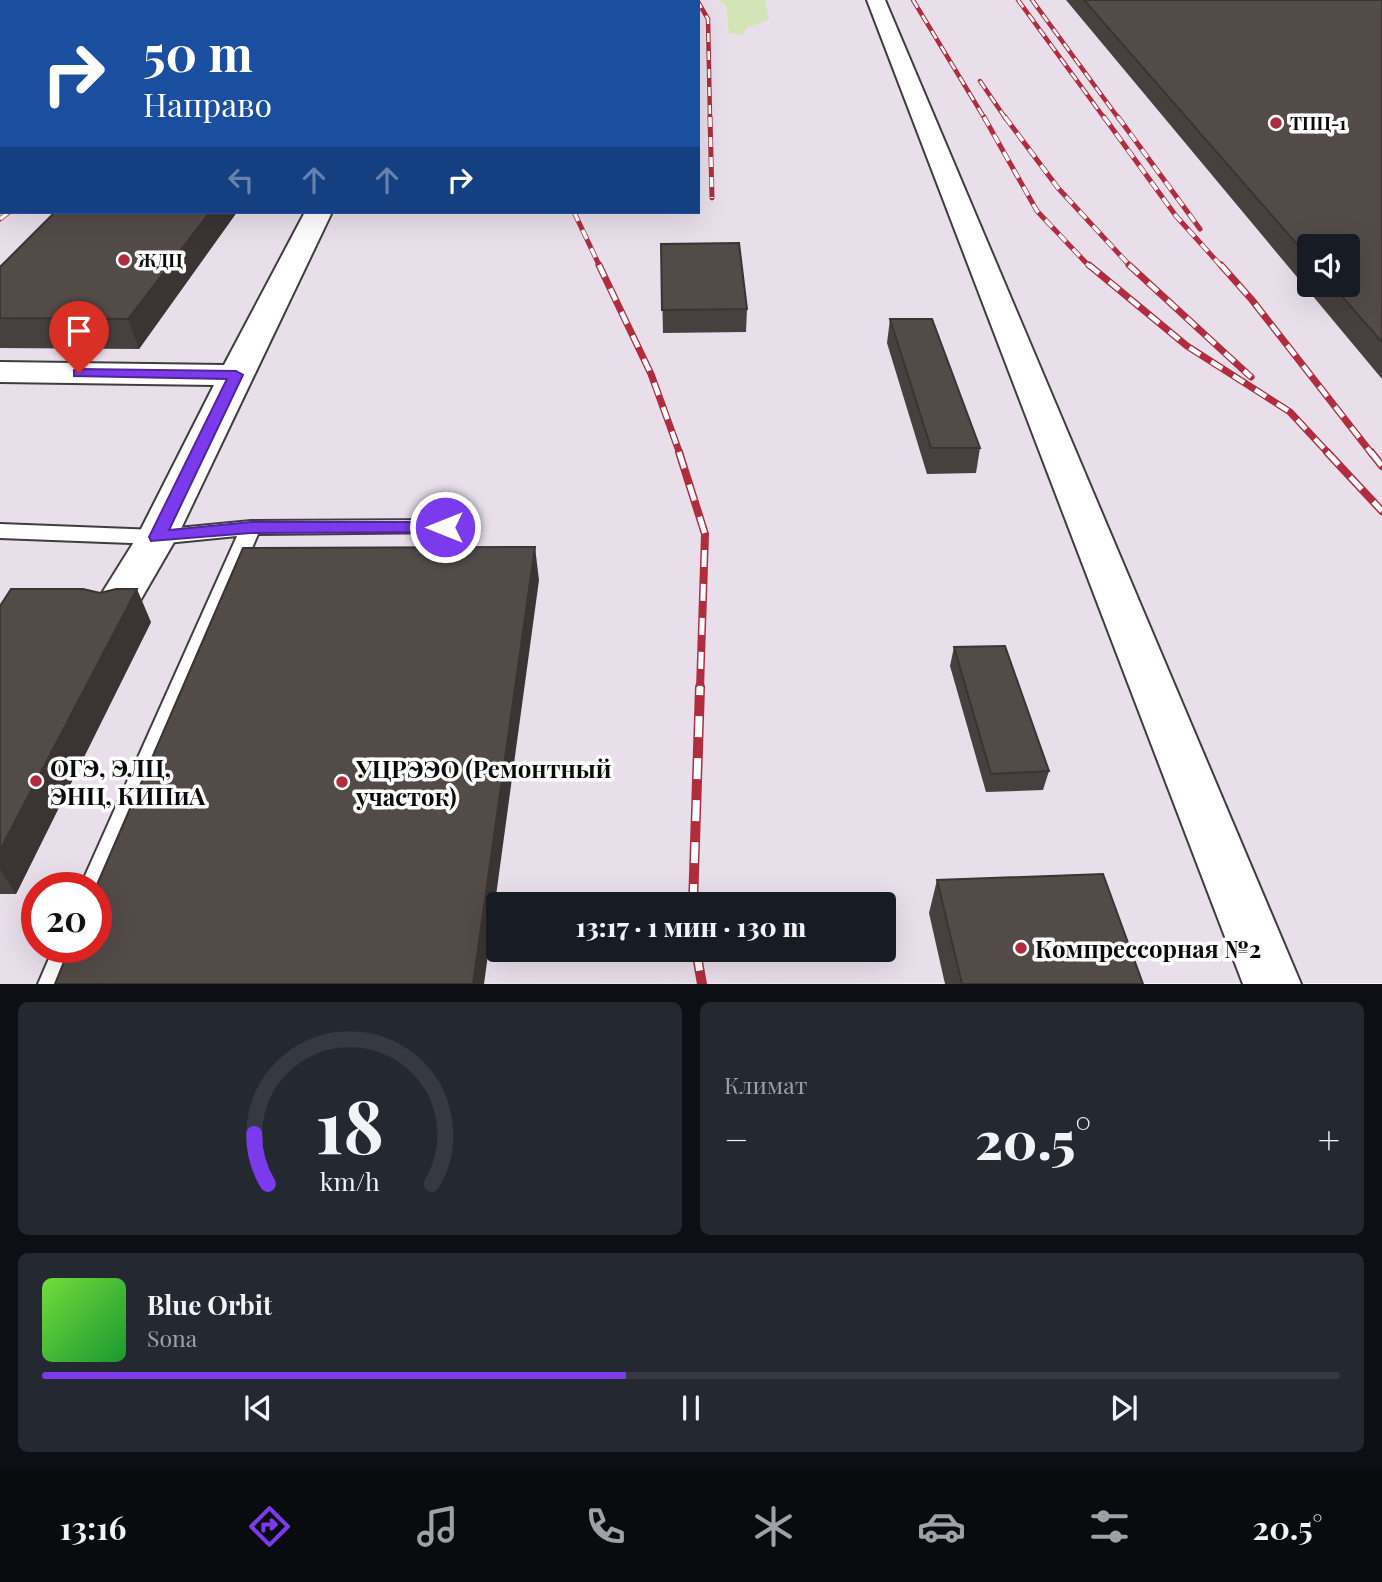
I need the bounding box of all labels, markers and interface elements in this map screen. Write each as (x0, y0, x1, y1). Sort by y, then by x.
text: 50 m (143, 19, 253, 84)
icon: right (28, 28, 119, 119)
text: Направо (143, 82, 272, 125)
place label: ТПЦ-1 (1290, 111, 1346, 135)
marker: ТПЦ-1 (1268, 115, 1284, 131)
icon: left (222, 161, 260, 199)
icon: ahead (295, 161, 333, 199)
icon: ahead (368, 161, 406, 199)
icon: right (441, 161, 479, 199)
map controls (1297, 234, 1360, 297)
button: sound (1297, 234, 1360, 297)
place label: ЖДЦ (137, 248, 183, 272)
marker: ЖДЦ (116, 252, 132, 268)
pin (49, 301, 109, 373)
icon: arrive (60, 312, 98, 350)
position arrow (408, 490, 482, 564)
place label: ОГЭ, ЭЛЦ, ЭНЦ, КИПиА (50, 751, 206, 811)
place label: УЦРЭЭО (Ремонтный участок) (355, 752, 612, 812)
marker: ОГЭ, ЭЛЦ, ЭНЦ, КИПиА (28, 773, 44, 789)
marker: УЦРЭЭО (Ремонтный участок) (334, 774, 350, 790)
speed limit sign: 20 (21, 872, 112, 963)
text: 13:17 · 1 мин · 130 m (576, 909, 806, 944)
place label: Компрессорная №2 (1035, 932, 1261, 964)
marker: Компрессорная №2 (1013, 940, 1029, 956)
text: Климат (724, 1069, 807, 1100)
text: 18 (316, 1076, 384, 1173)
text: 20.5° (975, 1104, 1091, 1173)
text: − (724, 1113, 749, 1164)
text: + (1318, 1113, 1340, 1164)
text: km/h (320, 1164, 380, 1197)
text: Blue Orbit (147, 1287, 272, 1322)
text: Sona (147, 1322, 197, 1353)
icon: previous (239, 1389, 277, 1427)
icon: pause (672, 1389, 710, 1427)
icon: next (1105, 1389, 1143, 1427)
icon: directions (245, 1502, 294, 1551)
icon: music (413, 1502, 462, 1551)
icon: phone (581, 1502, 630, 1551)
icon: climate (749, 1502, 798, 1551)
icon: car (917, 1502, 966, 1551)
icon: filters (1085, 1502, 1134, 1551)
text: 13:16 (59, 1505, 127, 1548)
text: 20.5° (1252, 1505, 1323, 1548)

